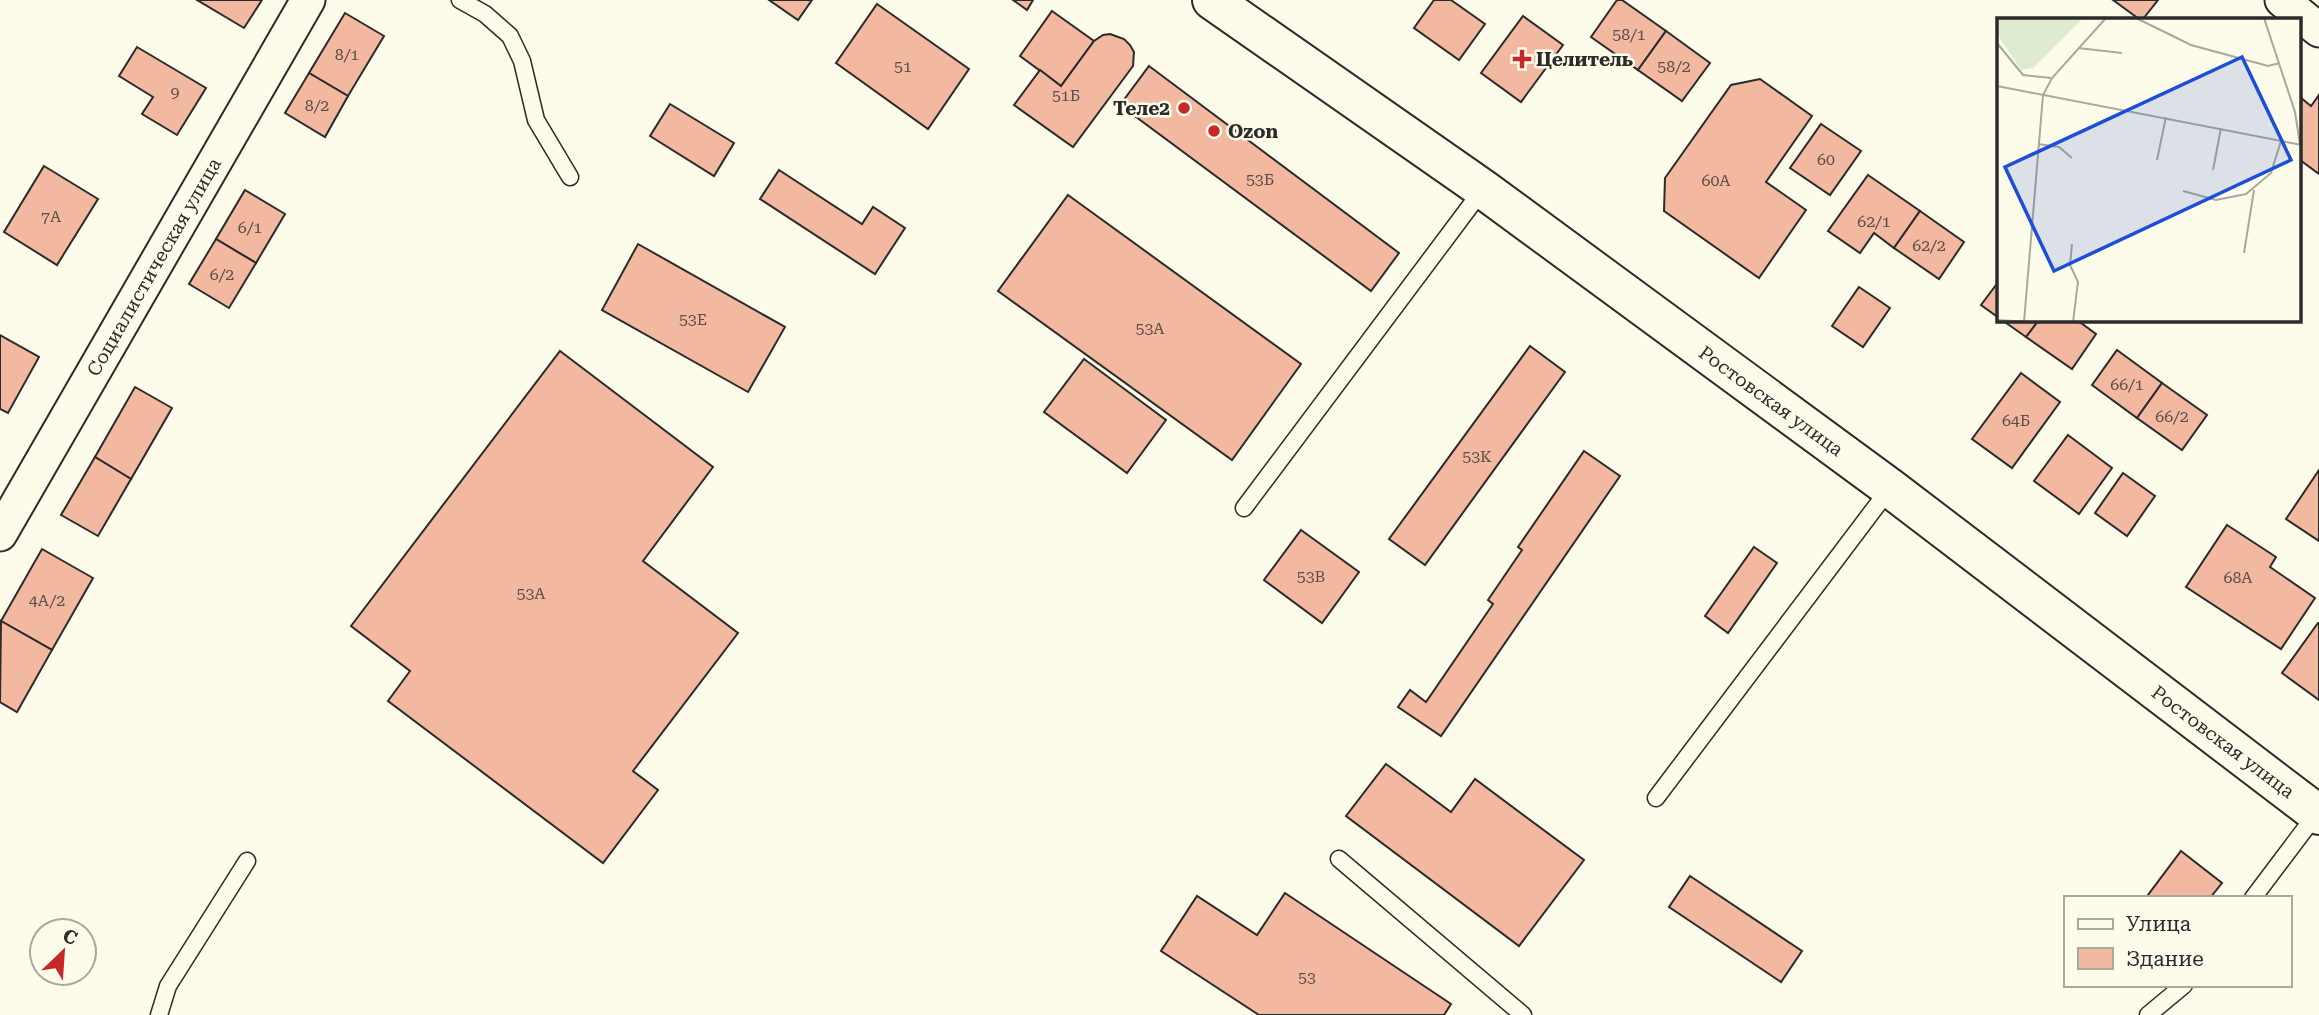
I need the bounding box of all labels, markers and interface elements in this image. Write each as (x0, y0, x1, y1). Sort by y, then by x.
inset map (1997, 18, 2302, 322)
house number: 58/1 (1612, 25, 1646, 44)
house number: 8/1 (335, 45, 359, 64)
place label: Целитель (1536, 48, 1633, 71)
marker: Целитель (1514, 51, 1530, 67)
house number: 51 (894, 57, 912, 76)
house number: 58/2 (1657, 57, 1691, 76)
house number: 9 (171, 83, 180, 102)
house number: 51Б (1052, 86, 1080, 105)
house number: 8/2 (305, 96, 329, 115)
place label: Теле2 (1113, 97, 1170, 120)
marker: Теле2 (1176, 100, 1192, 116)
place label: Ozon (1228, 120, 1278, 143)
marker: Ozon (1206, 123, 1222, 139)
house number: 60 (1817, 150, 1835, 169)
street label: Социалистическая улица (82, 153, 226, 380)
house number: 53Б (1246, 170, 1274, 189)
house number: 60А (1701, 171, 1731, 190)
house number: 7А (41, 207, 62, 226)
house number: 62/1 (1857, 212, 1891, 231)
house number: 6/1 (238, 218, 262, 237)
house number: 62/2 (1912, 236, 1946, 255)
house number: 6/2 (210, 265, 234, 284)
house number: 53Е (679, 310, 707, 329)
house number: 53А (1135, 319, 1165, 338)
street label: Ростовская улица (1694, 341, 1848, 462)
house number: 66/1 (2110, 375, 2144, 394)
house number: 66/2 (2155, 407, 2189, 426)
house number: 64Б (2002, 411, 2030, 430)
house number: 53К (1462, 447, 1492, 466)
house number: 53В (1297, 567, 1325, 586)
house number: 68А (2223, 568, 2253, 587)
house number: 53А (516, 584, 546, 603)
house number: 4А/2 (29, 591, 65, 610)
street label: Ростовская улица (2147, 681, 2300, 804)
legend (2064, 896, 2291, 987)
text: Улица (2126, 912, 2192, 936)
north arrow (28, 917, 98, 987)
text: С (59, 924, 81, 950)
text: Здание (2126, 947, 2204, 971)
house number: 53 (1298, 968, 1316, 987)

